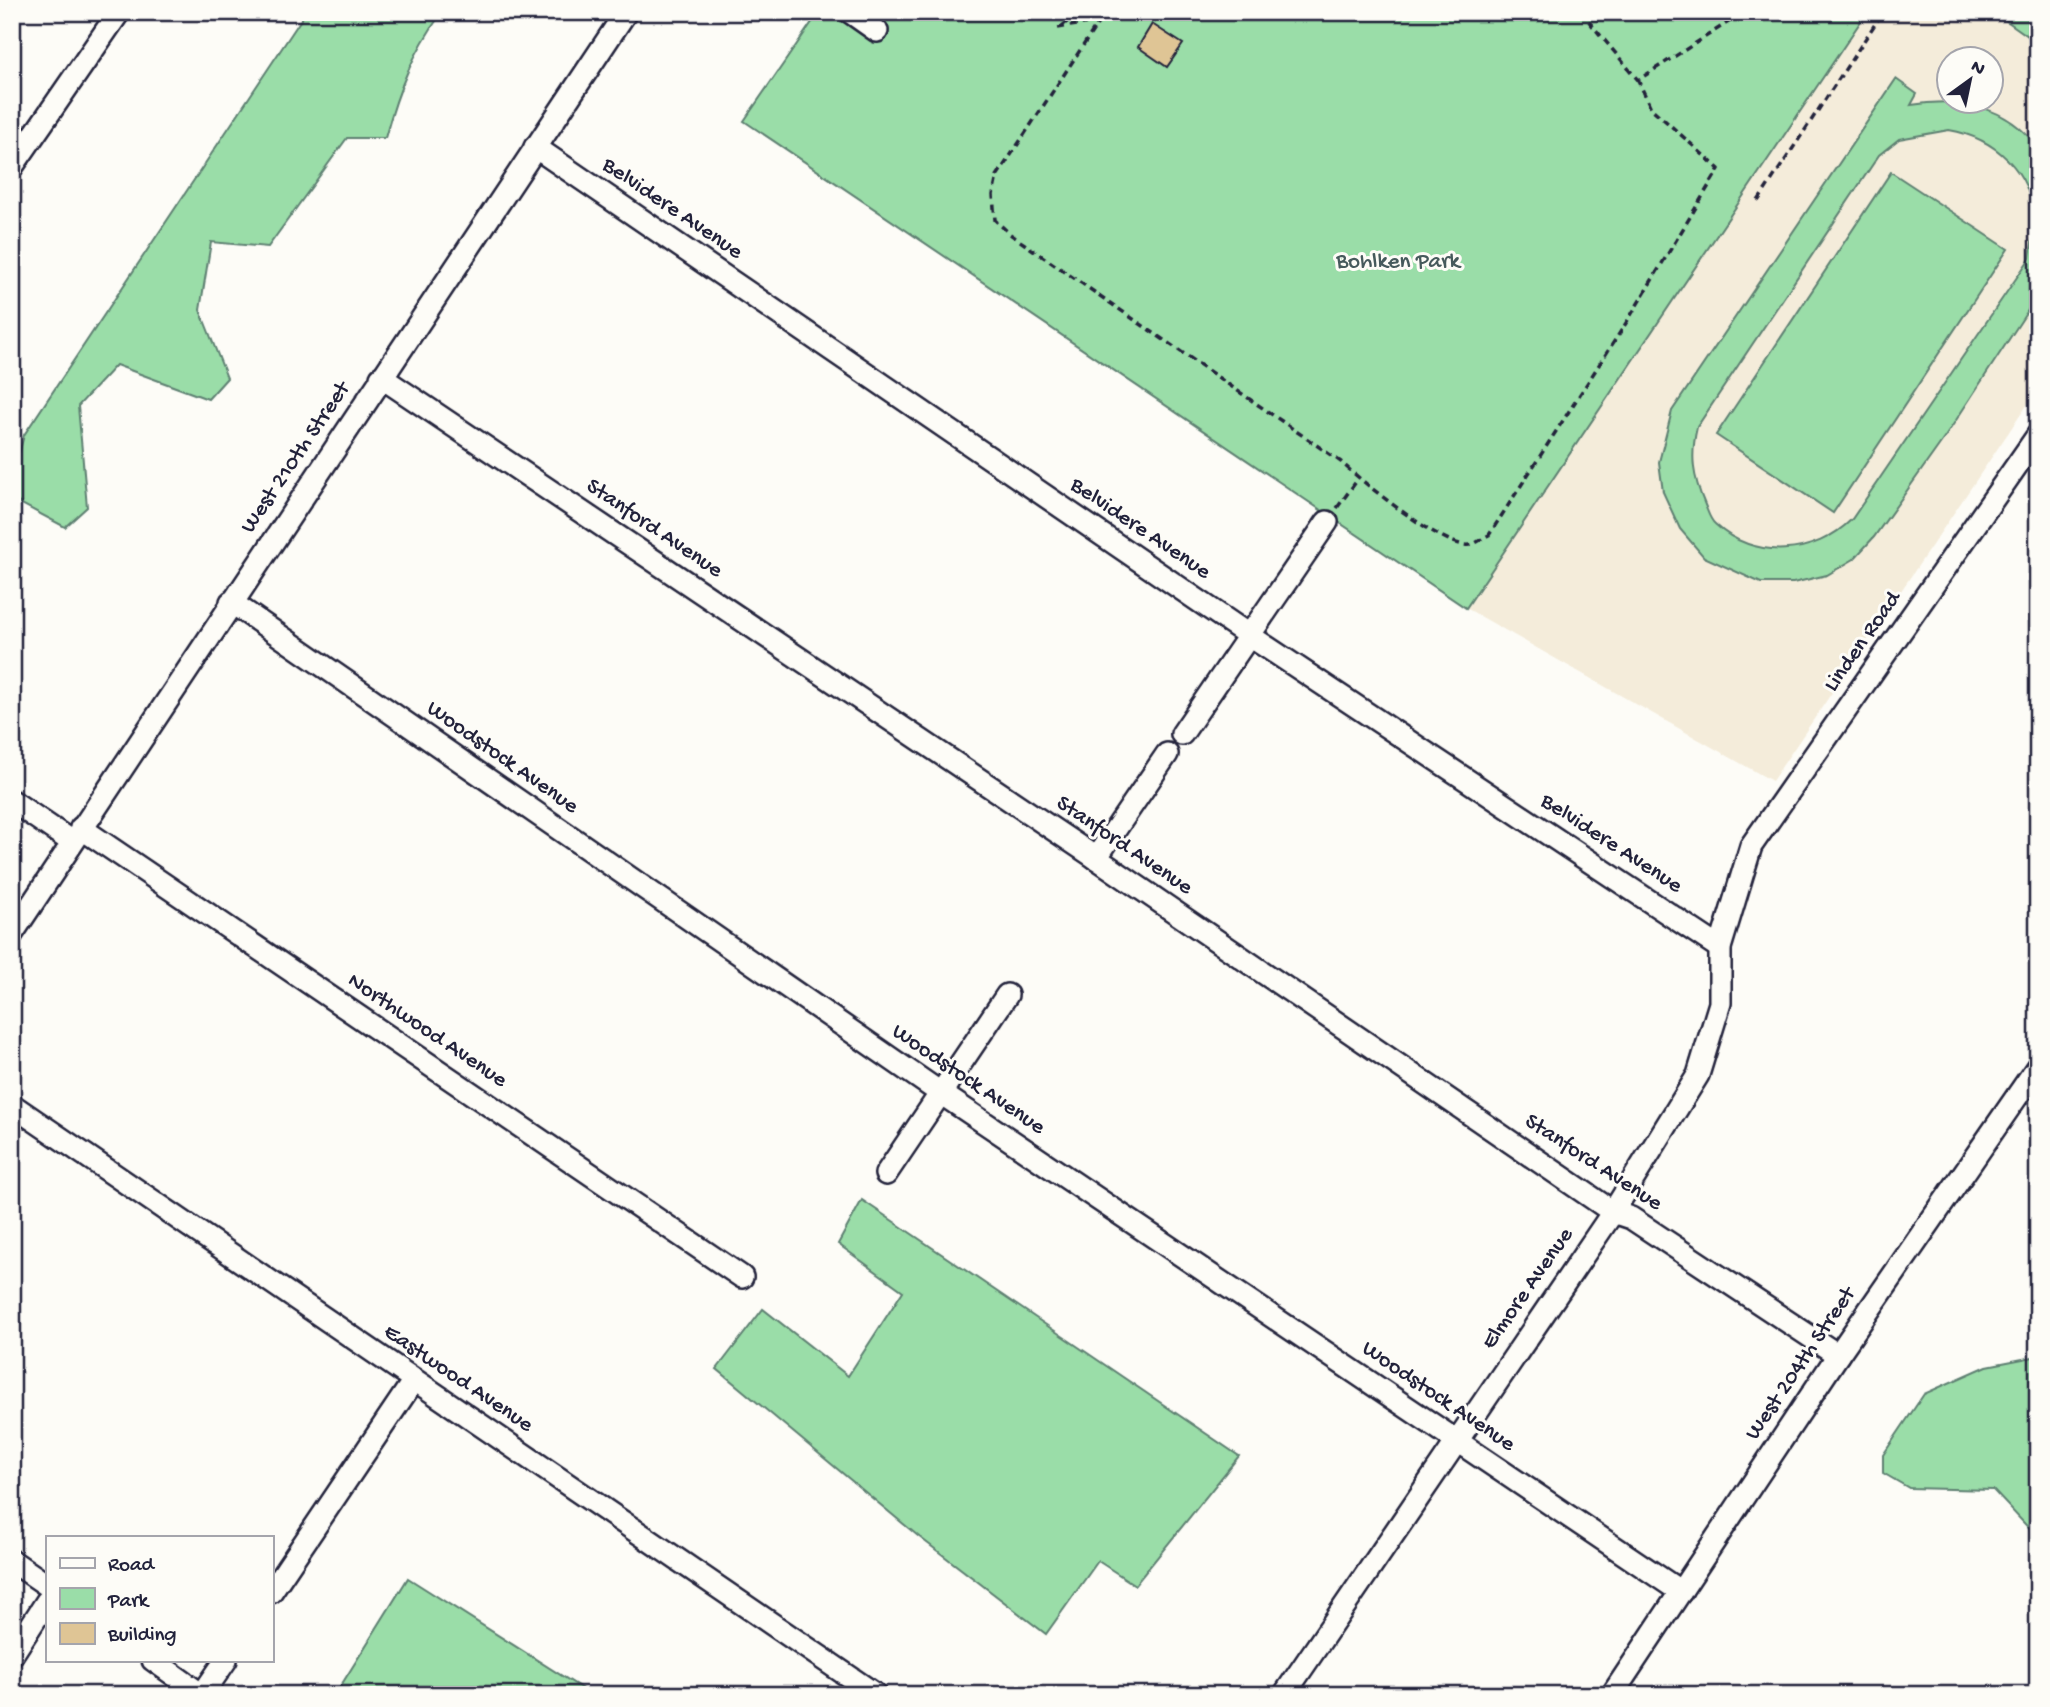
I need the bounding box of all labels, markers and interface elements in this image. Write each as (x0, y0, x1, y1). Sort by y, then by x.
north arrow (1934, 46, 2004, 116)
text: N (1966, 56, 1989, 82)
street label: Belvidere Avenue (596, 151, 748, 267)
park label: Bohlken Park (1335, 249, 1462, 276)
street label: West 210th Street (235, 376, 358, 539)
street label: Belvidere Avenue (1064, 471, 1216, 587)
street label: Stanford Avenue (581, 473, 728, 585)
street label: Linden Road (1819, 585, 1908, 697)
street label: Woodstock Avenue (421, 695, 584, 821)
street label: Belvidere Avenue (1534, 788, 1688, 901)
street label: Stanford Avenue (1051, 790, 1198, 902)
street label: Northwood Avenue (342, 968, 513, 1095)
street label: Woodstock Avenue (886, 1019, 1051, 1142)
street label: Stanford Avenue (1519, 1108, 1668, 1218)
street label: Elmore Avenue (1476, 1222, 1581, 1355)
street label: West 204th Street (1740, 1281, 1863, 1446)
street label: Eastwood Avenue (378, 1319, 539, 1440)
street label: Woodstock Avenue (1356, 1336, 1521, 1459)
legend (46, 1536, 273, 1662)
text: Road (108, 1554, 156, 1579)
text: Park (107, 1590, 151, 1615)
text: Building (107, 1624, 177, 1649)

